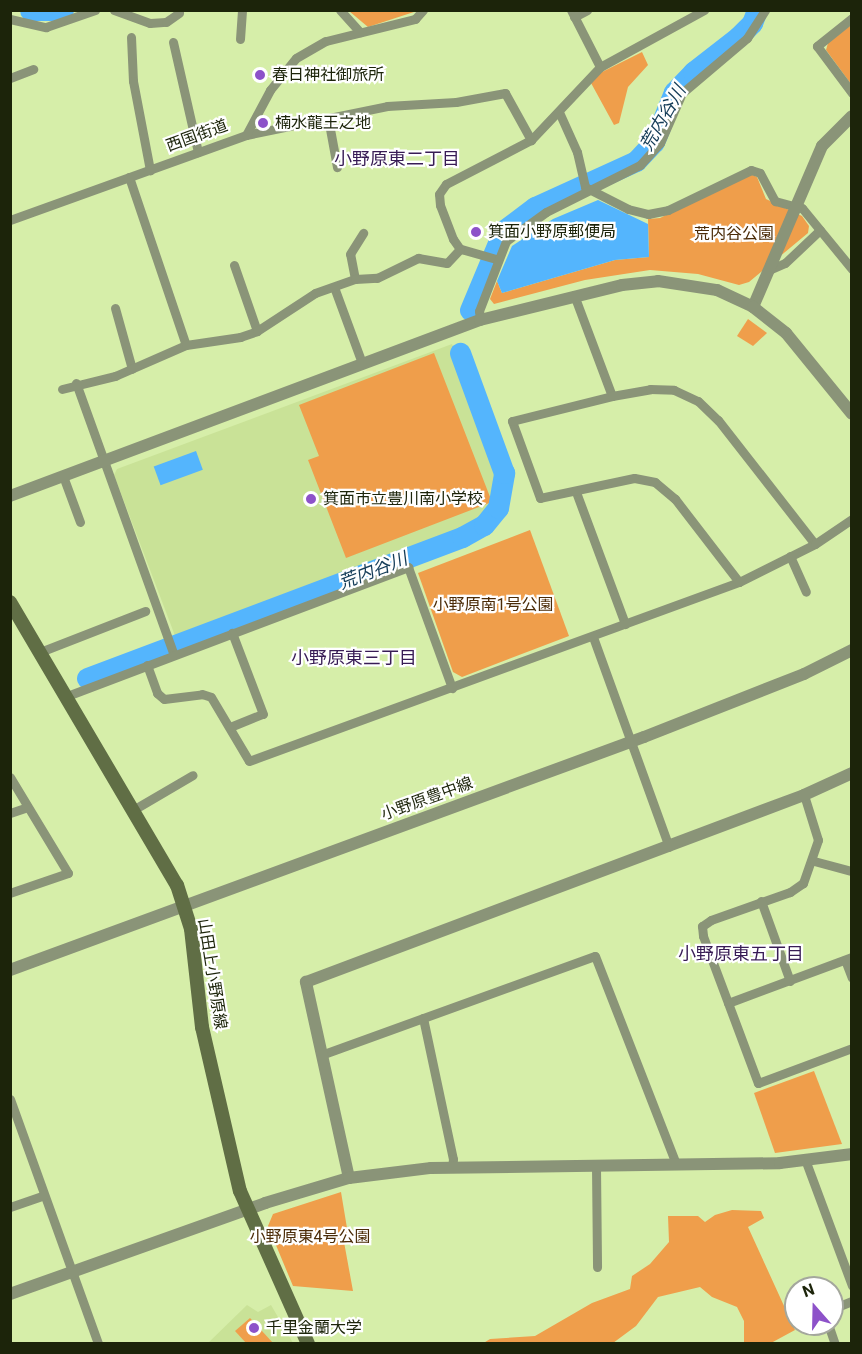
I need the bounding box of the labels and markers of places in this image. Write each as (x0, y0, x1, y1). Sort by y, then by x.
place label: 春日神社御旅所 (272, 65, 384, 85)
marker: 春日神社御旅所 (253, 68, 267, 82)
place label: 楠水龍王之地 (275, 113, 371, 133)
marker: 楠水龍王之地 (256, 116, 270, 130)
place label: 箕面小野原郵便局 (488, 222, 616, 242)
marker: 箕面小野原郵便局 (469, 225, 483, 239)
place label: 箕面市立豊川南小学校 (323, 489, 483, 509)
marker: 箕面市立豊川南小学校 (304, 492, 318, 506)
place label: 千里金蘭大学 (266, 1318, 362, 1338)
marker: 千里金蘭大学 (247, 1321, 261, 1335)

